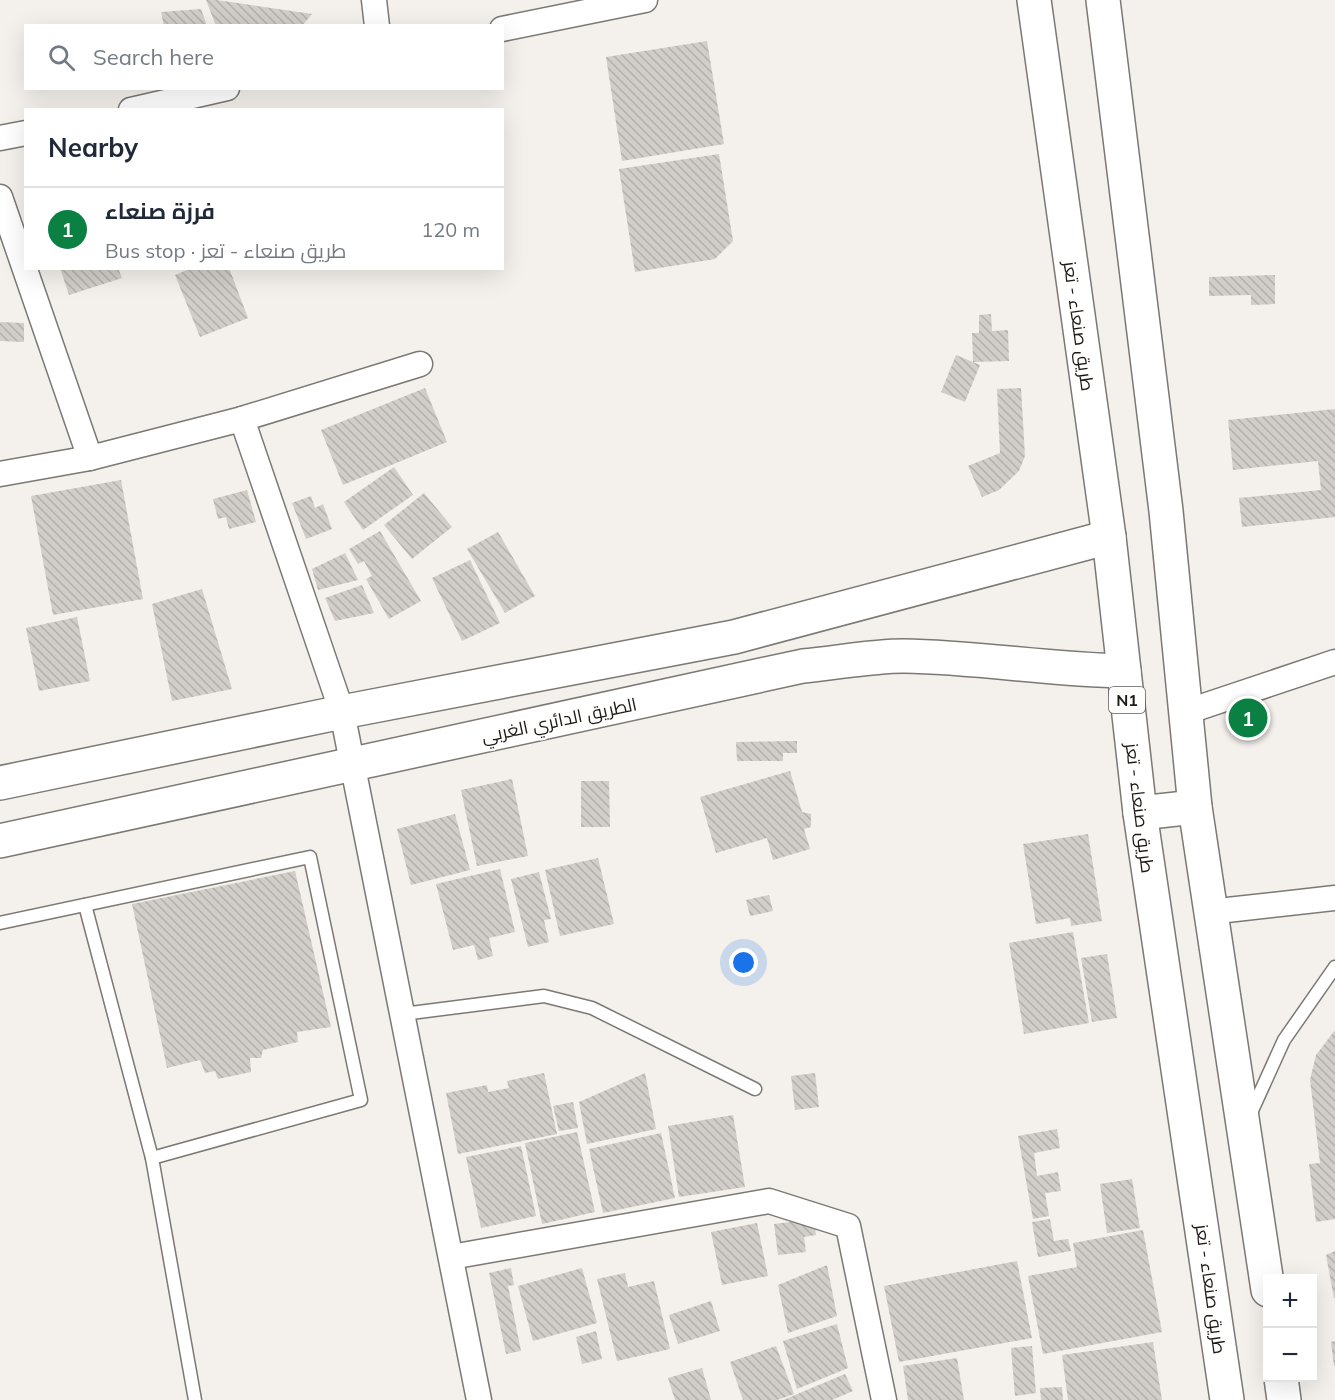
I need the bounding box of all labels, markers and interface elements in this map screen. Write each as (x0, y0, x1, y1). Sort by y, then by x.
search box (24, 24, 504, 90)
icon: search (45, 41, 78, 74)
text: Search here (93, 43, 214, 71)
text: Nearby (48, 131, 138, 164)
text: فرزة صنعاء (105, 197, 215, 225)
text: 1 (62, 217, 74, 242)
text: 120 m (421, 217, 480, 242)
text: Bus stop · طريق صنعاء - تعز (105, 238, 346, 263)
street label: طريق صنعاء - تعز (1057, 258, 1100, 393)
road number: N1 (1109, 687, 1145, 713)
street label: الطريق الدائري الغربي (479, 692, 639, 751)
pin: 1 (1228, 696, 1268, 740)
street label: طريق صنعاء - تعز (1119, 741, 1159, 875)
your location (729, 948, 758, 977)
street label: طريق صنعاء - تعز (1189, 1221, 1232, 1356)
map controls (1263, 1274, 1317, 1382)
button: + (1263, 1274, 1317, 1328)
button: − (1263, 1328, 1317, 1382)

